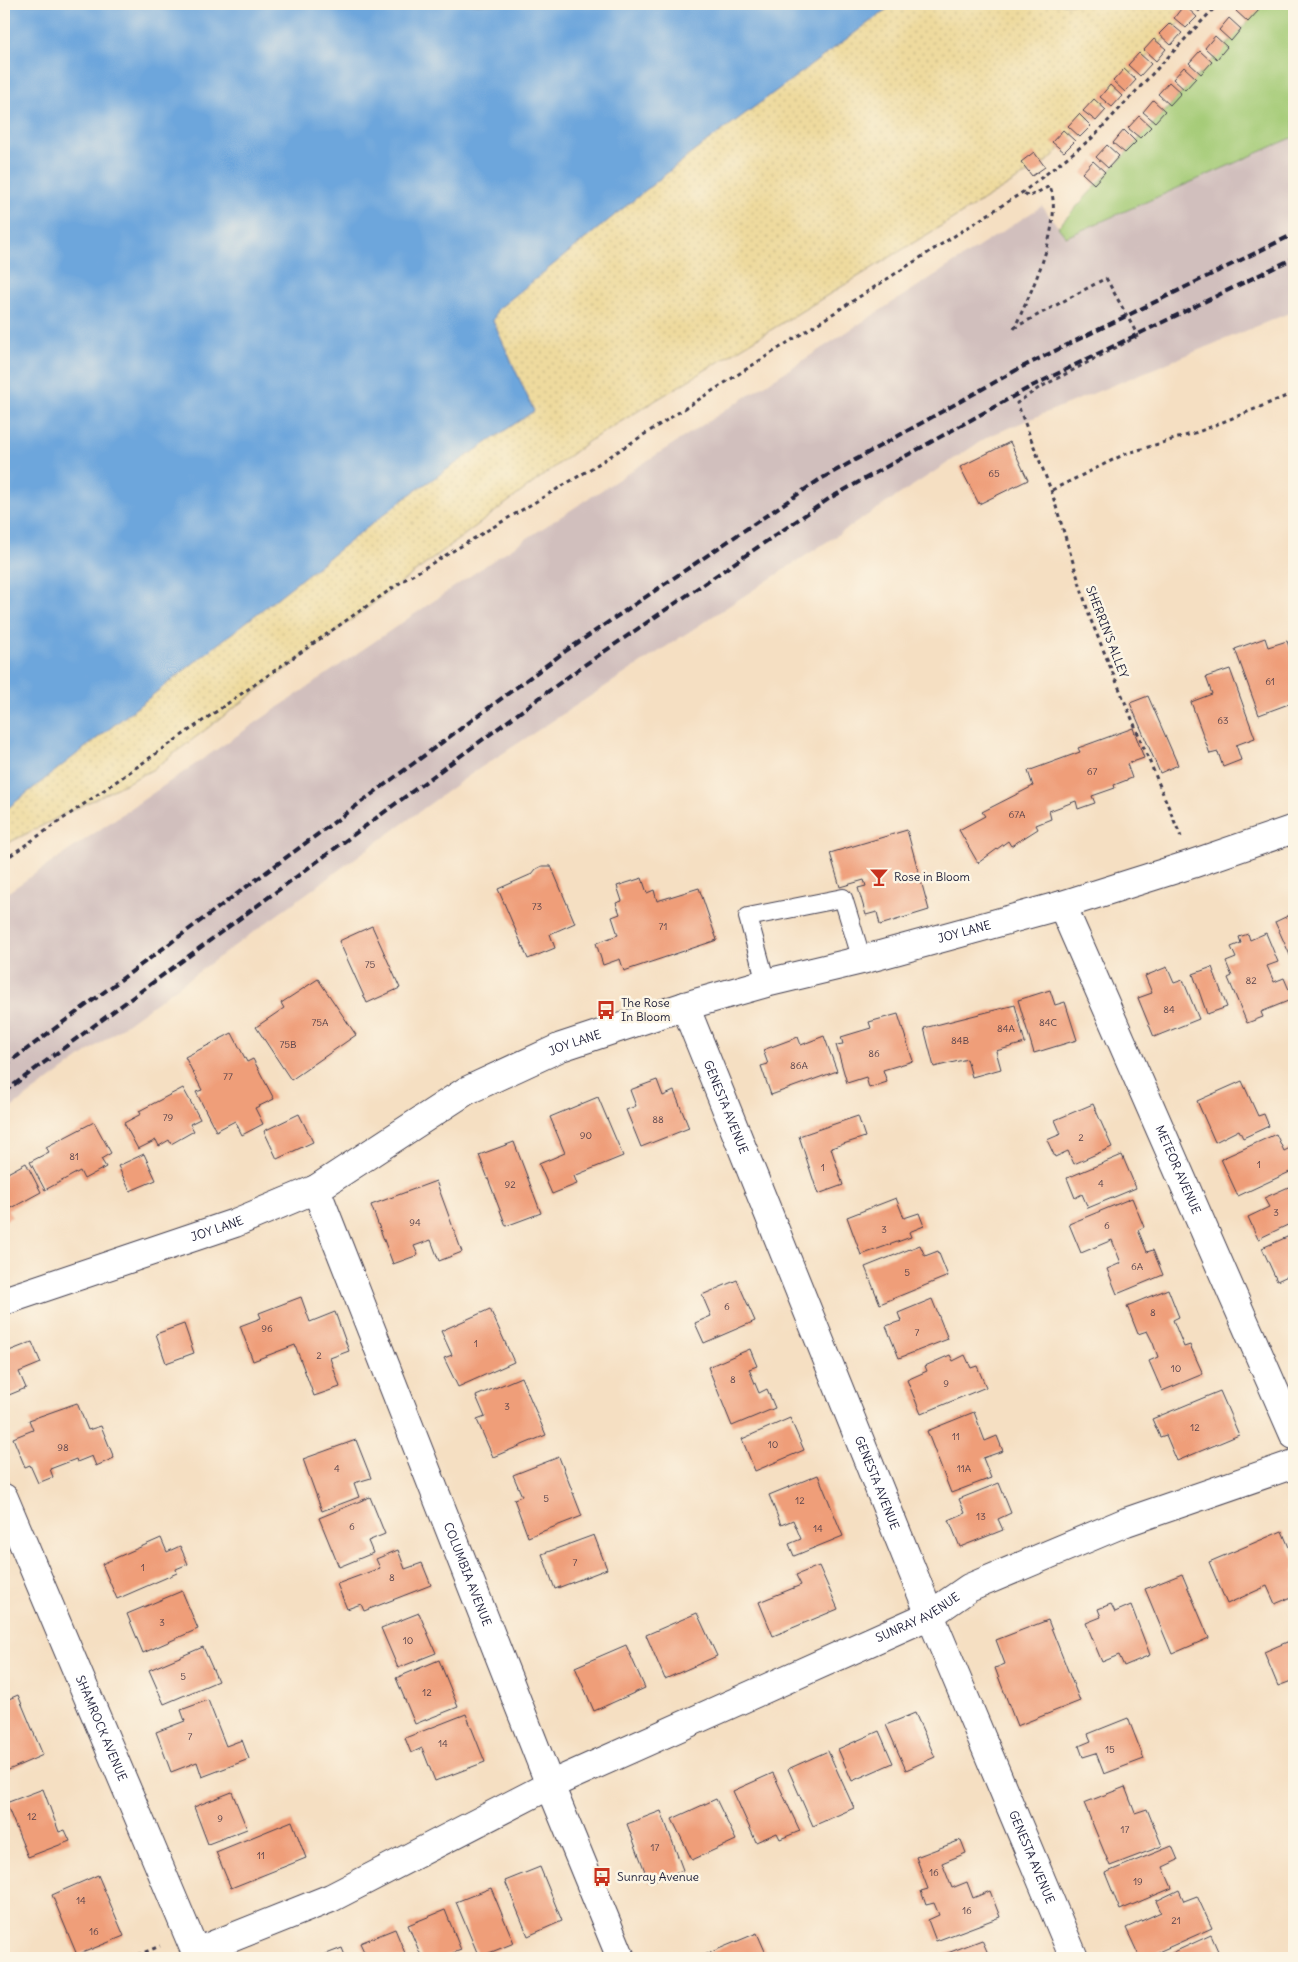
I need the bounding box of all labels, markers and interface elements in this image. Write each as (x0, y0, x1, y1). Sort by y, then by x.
house number: 65 (988, 467, 1000, 480)
street label: SHERRIN'S ALLEY (1083, 584, 1132, 680)
house number: 61 (1265, 675, 1275, 688)
house number: 63 (1217, 714, 1229, 727)
house number: 67 (1087, 765, 1097, 778)
house number: 67A (1009, 808, 1026, 821)
bar icon: Rose in Bloom (868, 866, 890, 888)
place label: Rose in Bloom (894, 869, 971, 884)
house number: 73 (532, 900, 543, 913)
street label: JOY LANE (936, 917, 992, 946)
house number: 71 (659, 920, 667, 933)
house number: 75 (365, 958, 376, 971)
house number: 82 (1245, 974, 1257, 987)
place label: The Rose In Bloom (621, 995, 671, 1024)
bus stop icon: The Rose In Bloom (595, 999, 617, 1021)
house number: 84 (1163, 1003, 1175, 1016)
house number: 75A (311, 1016, 329, 1029)
house number: 84C (1039, 1016, 1057, 1029)
house number: 84A (997, 1022, 1016, 1035)
street label: JOY LANE (546, 1026, 603, 1059)
house number: 84B (951, 1034, 969, 1047)
house number: 75B (279, 1038, 297, 1051)
house number: 86 (868, 1047, 880, 1060)
street label: GENESTA AVENUE (701, 1058, 752, 1156)
house number: 86A (790, 1059, 809, 1072)
house number: 77 (223, 1070, 233, 1083)
house number: 79 (163, 1111, 174, 1124)
house number: 88 (652, 1113, 664, 1126)
street label: METEOR AVENUE (1152, 1123, 1204, 1216)
house number: 90 (580, 1129, 592, 1142)
house number: 2 (1078, 1131, 1084, 1144)
house number: 81 (69, 1150, 79, 1163)
house number: 1 (1257, 1158, 1261, 1171)
house number: 1 (821, 1161, 825, 1174)
house number: 4 (1098, 1177, 1104, 1190)
house number: 92 (504, 1178, 516, 1191)
house number: 3 (1273, 1206, 1279, 1219)
street label: JOY LANE (189, 1212, 245, 1244)
house number: 94 (409, 1216, 421, 1229)
house number: 6 (1104, 1219, 1110, 1232)
house number: 3 (881, 1223, 887, 1236)
house number: 6A (1131, 1260, 1144, 1273)
house number: 5 (904, 1266, 910, 1279)
house number: 6 (724, 1300, 730, 1313)
house number: 8 (1150, 1306, 1156, 1319)
house number: 96 (261, 1322, 273, 1335)
house number: 7 (915, 1326, 920, 1339)
house number: 1 (474, 1337, 478, 1350)
house number: 2 (316, 1349, 322, 1362)
house number: 10 (1171, 1362, 1181, 1375)
house number: 8 (730, 1373, 736, 1386)
house number: 9 (943, 1377, 949, 1390)
house number: 3 (504, 1400, 510, 1413)
house number: 12 (1190, 1421, 1200, 1434)
house number: 11 (952, 1430, 960, 1443)
street label: GENESTA AVENUE (852, 1434, 903, 1532)
house number: 10 (768, 1438, 778, 1451)
house number: 98 (57, 1441, 69, 1454)
house number: 4 (334, 1462, 340, 1475)
house number: 11A (957, 1462, 972, 1475)
house number: 5 (543, 1492, 549, 1505)
house number: 12 (795, 1494, 805, 1507)
house number: 13 (976, 1510, 986, 1523)
house number: 6 (349, 1520, 355, 1533)
street label: COLUMBIA AVENUE (441, 1520, 495, 1628)
house number: 14 (813, 1522, 823, 1535)
house number: 7 (573, 1556, 578, 1569)
house number: 1 (141, 1561, 145, 1574)
house number: 8 (389, 1571, 395, 1584)
street label: SUNRAY AVENUE (873, 1589, 962, 1645)
house number: 3 (159, 1616, 165, 1629)
house number: 10 (403, 1634, 413, 1647)
house number: 5 (180, 1670, 186, 1683)
street label: SHAMROCK AVENUE (73, 1673, 131, 1783)
house number: 12 (422, 1686, 432, 1699)
house number: 7 (188, 1730, 193, 1743)
house number: 14 (438, 1737, 448, 1750)
house number: 15 (1105, 1743, 1115, 1756)
street label: GENESTA AVENUE (1006, 1808, 1058, 1906)
house number: 12 (27, 1810, 37, 1823)
house number: 9 (217, 1812, 223, 1825)
house number: 17 (1121, 1823, 1130, 1836)
house number: 17 (651, 1841, 660, 1854)
house number: 11 (257, 1849, 265, 1862)
bus stop icon: Sunray Avenue (591, 1866, 613, 1888)
house number: 16 (929, 1866, 939, 1879)
place label: Sunray Avenue (617, 1869, 699, 1884)
house number: 19 (1133, 1875, 1143, 1888)
house number: 14 (76, 1894, 86, 1907)
house number: 16 (962, 1904, 972, 1917)
house number: 21 (1171, 1914, 1181, 1927)
house number: 16 (89, 1925, 99, 1938)

